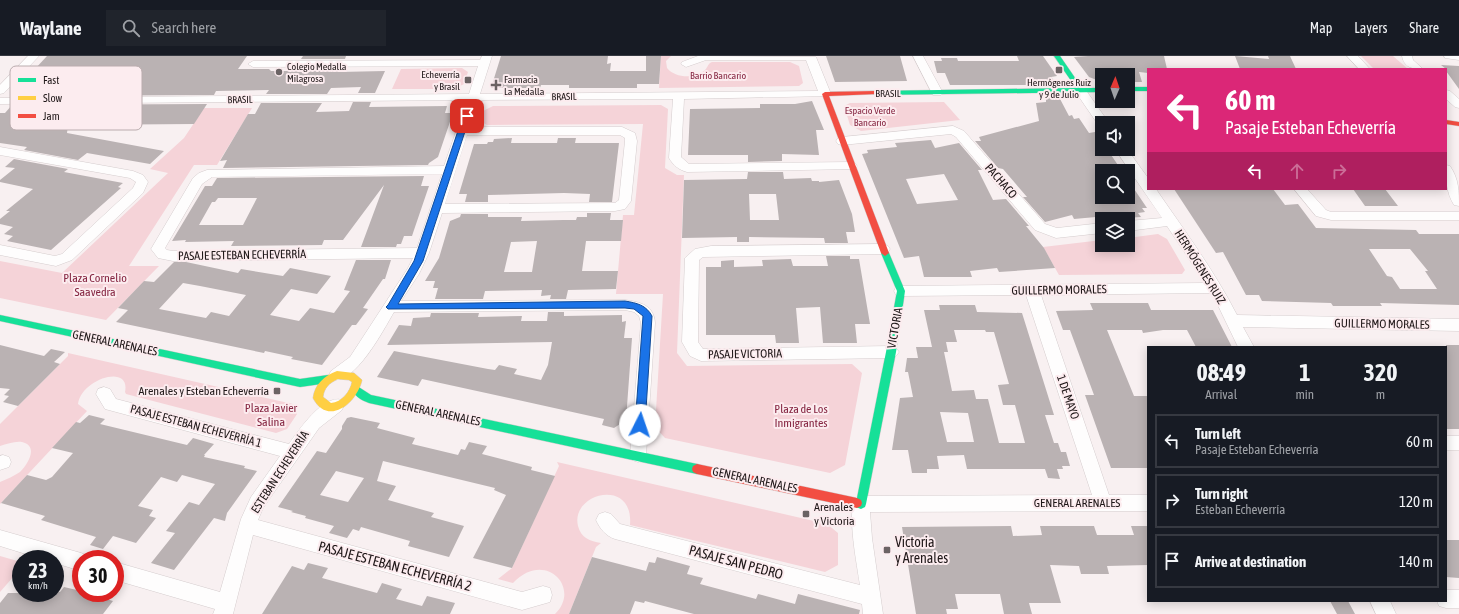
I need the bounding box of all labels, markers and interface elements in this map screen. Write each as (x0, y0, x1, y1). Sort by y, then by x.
search box (106, 10, 386, 46)
text: Waylane (20, 17, 82, 39)
icon: search (120, 17, 142, 39)
text: Search here (152, 19, 216, 36)
text: Map (1310, 20, 1332, 36)
text: Layers (1354, 20, 1387, 36)
text: Share (1409, 20, 1439, 36)
place label: Colegio Medalla Milagrosa (287, 61, 347, 84)
marker: Hermógenes Ruiz y 9 de Julio (1054, 65, 1064, 75)
legend (10, 66, 142, 130)
marker: Colegio Medalla Milagrosa (274, 67, 284, 77)
north arrow (1095, 68, 1135, 108)
map controls (1095, 68, 1135, 252)
place label: Echeverría y Brasil (421, 69, 460, 92)
park label: Barrio Bancario (690, 70, 746, 81)
text: Fast (43, 74, 59, 86)
place label: Farmacia La Medalla (504, 74, 545, 97)
marker: Echeverría y Brasil (463, 75, 473, 85)
place label: Hermógenes Ruiz y 9 de Julio (1027, 77, 1091, 100)
marker: Farmacia La Medalla (491, 80, 501, 90)
icon: left (1159, 84, 1211, 136)
text: 60 m (1225, 84, 1275, 116)
street label: BRASIL (875, 88, 901, 99)
street label: BRASIL (551, 91, 577, 102)
text: Slow (43, 92, 62, 104)
street label: BRASIL (227, 94, 253, 105)
pin (450, 99, 484, 133)
icon: arrive (456, 105, 478, 127)
park label: Espacio Verde Bancario (845, 105, 896, 128)
text: Jam (43, 110, 60, 122)
button: sound (1095, 116, 1135, 156)
text: Pasaje Esteban Echeverría (1225, 117, 1396, 138)
icon: left (1244, 160, 1266, 182)
icon: ahead (1286, 160, 1308, 182)
icon: right (1328, 160, 1350, 182)
street label: PACHACO (982, 161, 1020, 201)
button: search (1095, 164, 1135, 204)
button: layers (1095, 212, 1135, 252)
street label: HERMÓGENES RUIZ (1172, 227, 1229, 307)
street label: PASAJE ESTEBAN ECHEVERRÍA (178, 247, 306, 263)
park label: Plaza Cornelio Saavedra (63, 271, 127, 299)
street label: GUILLERMO MORALES (1011, 282, 1107, 298)
street label: VICTORIA (885, 306, 906, 350)
street label: GUILLERMO MORALES (1334, 316, 1430, 332)
street label: GENERAL ARENALES (71, 327, 159, 359)
street label: PASAJE VICTORIA (708, 346, 782, 362)
text: 08:49 (1197, 359, 1246, 386)
text: 1 (1299, 359, 1310, 386)
text: 320 (1364, 359, 1397, 386)
street label: 1 DE MAYO (1054, 373, 1082, 421)
place label: Arenales y Esteban Echeverría (138, 384, 269, 398)
marker: Arenales y Esteban Echeverría (272, 386, 282, 396)
text: Arrival (1205, 387, 1237, 402)
text: min (1295, 387, 1314, 402)
text: m (1376, 387, 1385, 402)
street label: GENERAL ARENALES (394, 397, 482, 429)
park label: Plaza Javier Salina (245, 401, 298, 429)
street label: PASAJE ESTEBAN ECHEVERRÍA 1 (129, 402, 264, 450)
park label: Plaza de Los Inmigrantes (774, 402, 828, 430)
position arrow (619, 404, 661, 446)
text: Turn left (1195, 425, 1241, 442)
street label: ESTEBAN ECHEVERRÍA (248, 428, 312, 516)
icon: left (1161, 430, 1183, 452)
text: 60 m (1406, 433, 1433, 450)
text: Pasaje Esteban Echeverría (1195, 442, 1319, 457)
street label: GENERAL ARENALES (711, 464, 799, 496)
text: Turn right (1195, 485, 1248, 502)
icon: right (1161, 490, 1183, 512)
text: 120 m (1399, 493, 1433, 510)
street label: GENERAL ARENALES (1034, 496, 1120, 510)
place label: Arenales y Victoria (814, 500, 855, 528)
text: Esteban Echeverría (1195, 502, 1285, 517)
marker: Arenales y Victoria (801, 509, 811, 519)
place label: Victoria y Arenales (895, 534, 948, 566)
street label: PASAJE ESTEBAN ECHEVERRÍA 2 (317, 538, 473, 594)
street label: PASAJE SAN PEDRO (687, 542, 785, 582)
marker: Victoria y Arenales (882, 545, 892, 555)
speed limit sign: 30 (72, 550, 124, 602)
icon: arrive (1161, 550, 1183, 572)
text: Arrive at destination (1195, 553, 1306, 570)
text: 140 m (1399, 553, 1433, 570)
text: 23 (29, 559, 47, 582)
text: km/h (28, 580, 48, 591)

